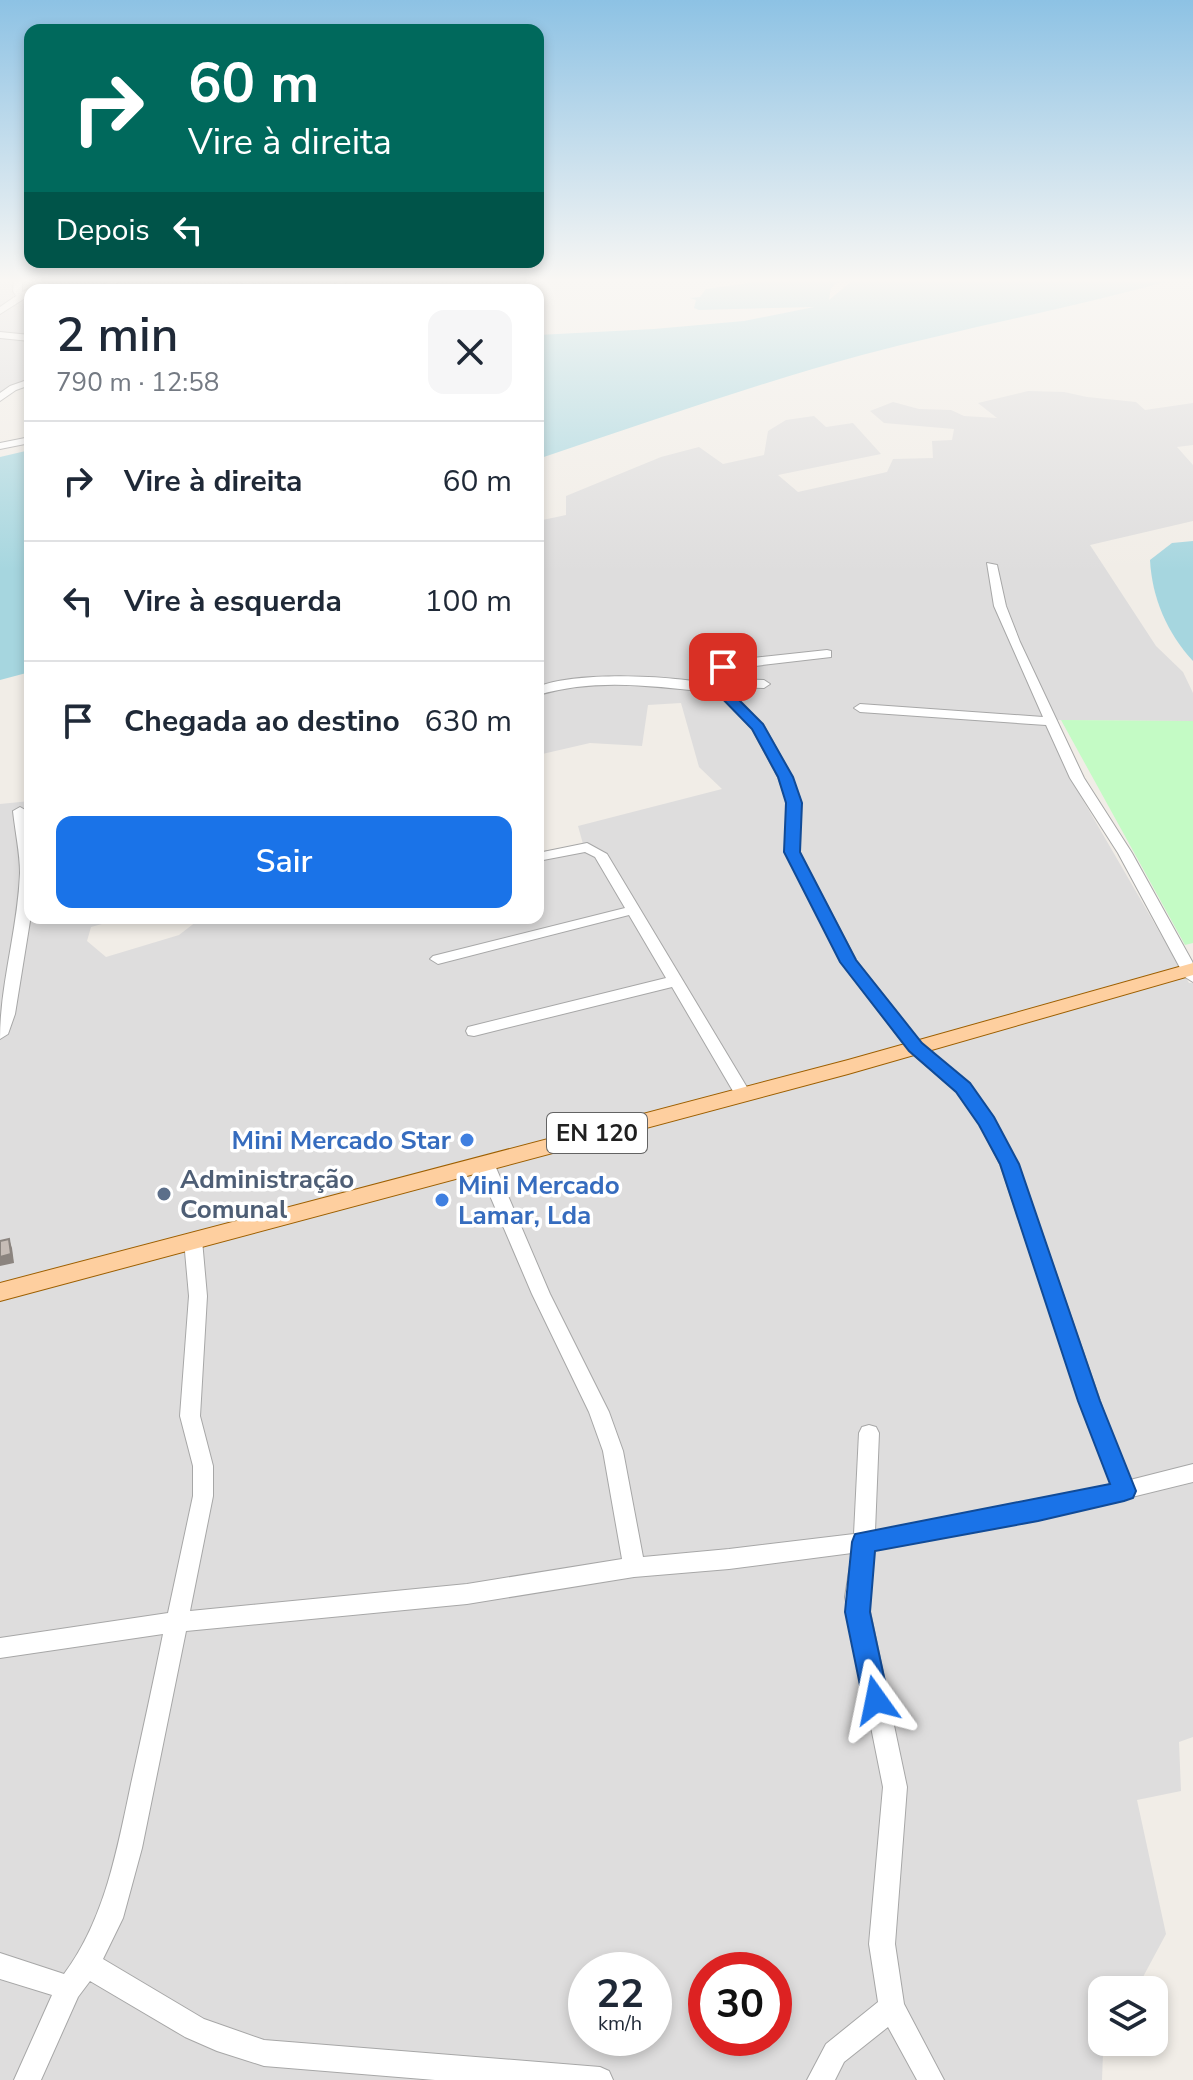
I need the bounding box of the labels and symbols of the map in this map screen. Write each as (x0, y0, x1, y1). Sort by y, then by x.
pin (689, 633, 757, 701)
road number: EN 120 (547, 1113, 647, 1153)
place label: Mini Mercado Star (232, 1123, 452, 1158)
marker: Mini Mercado Star (458, 1131, 476, 1149)
place label: Administração Comunal (180, 1162, 354, 1227)
place label: Mini Mercado Lamar, Lda (458, 1168, 620, 1233)
marker: Administração Comunal (155, 1185, 173, 1203)
marker: Mini Mercado Lamar, Lda (433, 1191, 451, 1209)
position arrow (834, 1658, 918, 1742)
speed limit sign: 30 (688, 1952, 792, 2056)

